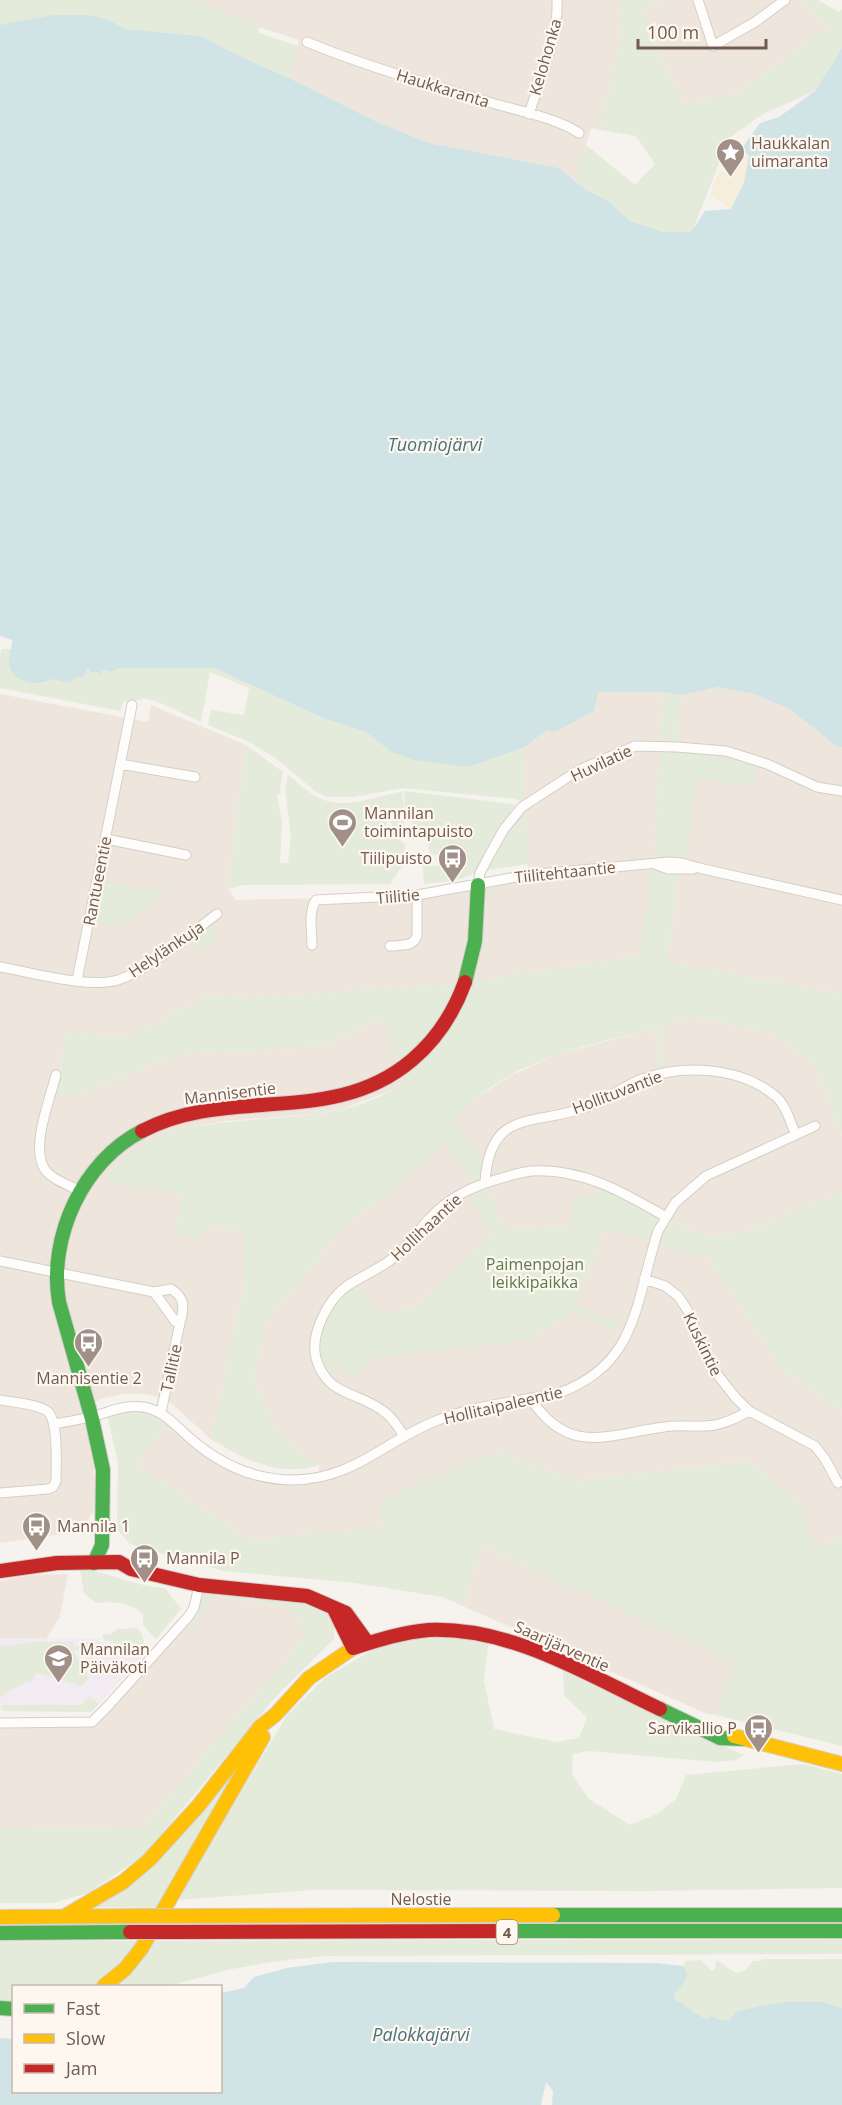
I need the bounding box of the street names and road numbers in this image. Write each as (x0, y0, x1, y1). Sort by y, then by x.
street label: Kelohonka (524, 16, 566, 98)
street label: Haukkaranta (394, 63, 492, 113)
street label: Huvilatie (567, 739, 635, 787)
street label: Rantueentie (78, 834, 116, 928)
street label: Tiilitehtaantie (513, 856, 617, 888)
street label: Tiilitie (375, 883, 421, 909)
street label: Helylänkuja (124, 916, 208, 982)
street label: Hollituvantie (569, 1065, 665, 1119)
street label: Mannisentie (183, 1076, 277, 1110)
street label: Hollihaantie (386, 1188, 466, 1266)
street label: Kuskintie (678, 1309, 728, 1379)
street label: Tallitie (155, 1342, 187, 1394)
street label: Hollitaipaleentie (441, 1381, 565, 1429)
street label: Saarijärventie (511, 1615, 613, 1677)
street label: Nelostie (390, 1888, 452, 1910)
road number: 4 (496, 1920, 518, 1944)

